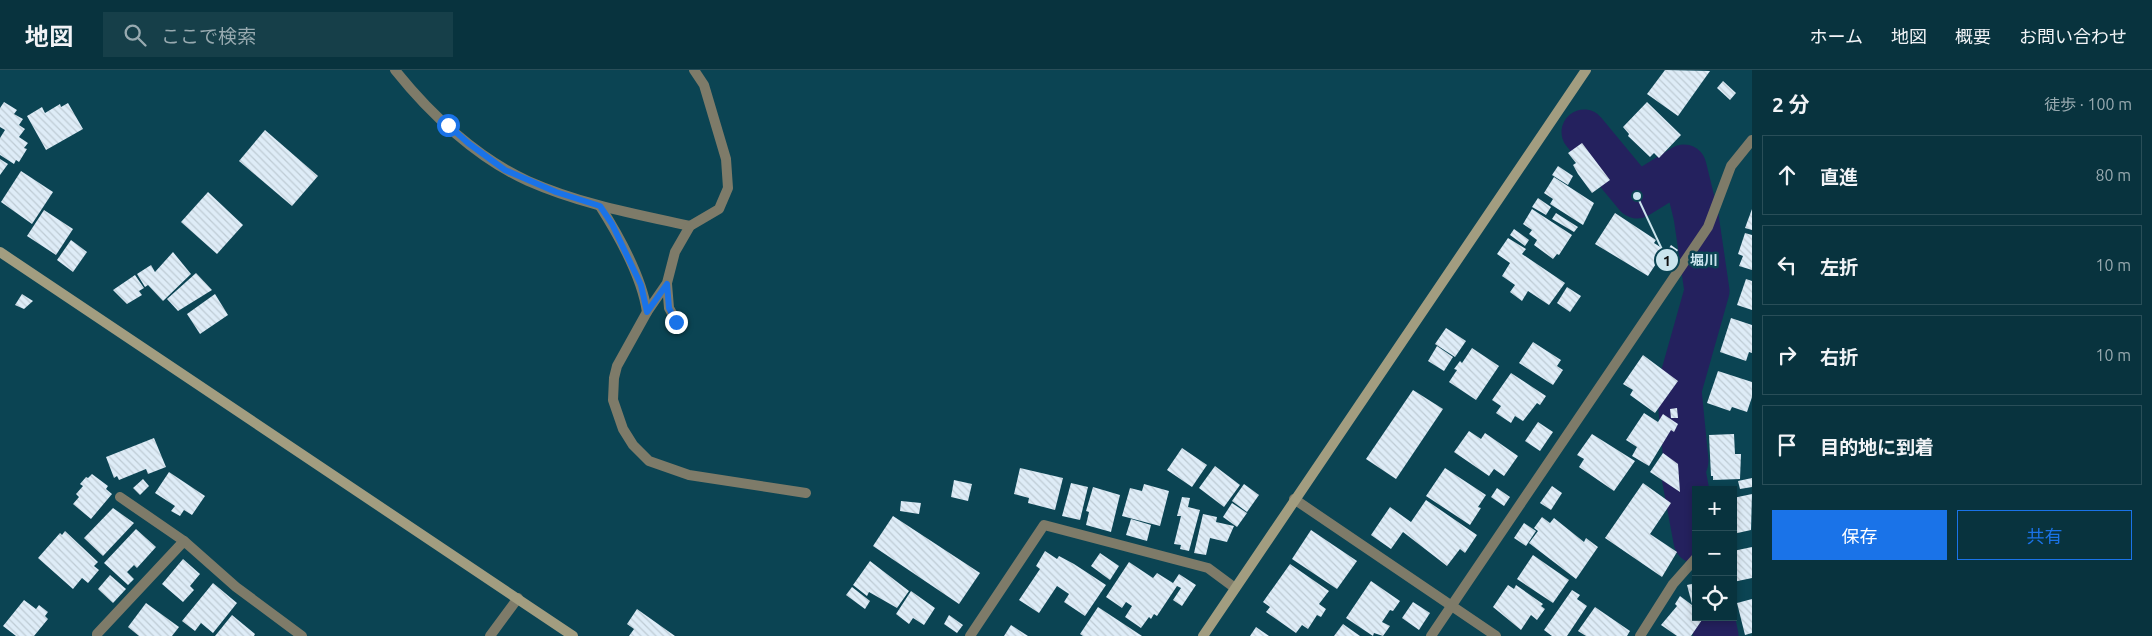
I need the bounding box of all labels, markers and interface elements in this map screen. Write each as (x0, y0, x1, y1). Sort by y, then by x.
search box (103, 12, 453, 57)
icon: search (121, 21, 149, 49)
text: 地図 (25, 23, 73, 50)
text: ここで検索 (161, 25, 256, 47)
text: ホーム (1810, 26, 1863, 46)
text: 地図 (1891, 26, 1927, 46)
text: 概要 (1955, 26, 1991, 46)
text: お問い合わせ (2019, 26, 2127, 46)
text: 2 分 (1772, 92, 1810, 116)
text: 徒歩 · 100 m (2044, 95, 2132, 113)
route start (437, 114, 460, 137)
icon: ahead (1773, 161, 1801, 189)
text: 直進 (1820, 166, 1858, 188)
text: 80 m (2095, 166, 2131, 184)
callout: 堀川 (1655, 246, 1728, 275)
icon: left (1773, 251, 1801, 279)
text: 1 (1663, 252, 1671, 269)
text: 堀川 (1690, 252, 1718, 268)
text: 左折 (1820, 256, 1858, 278)
text: 10 m (2095, 256, 2131, 274)
route end (665, 311, 688, 334)
icon: right (1773, 341, 1801, 369)
text: 右折 (1820, 346, 1858, 368)
text: 10 m (2095, 346, 2131, 364)
icon: arrive (1773, 431, 1801, 459)
text: 目的地に到着 (1820, 436, 1934, 458)
map controls (1692, 486, 1737, 621)
button: + (1692, 486, 1737, 531)
button: 保存 (1772, 510, 1947, 560)
button: 共有 (1957, 510, 2132, 560)
button: − (1692, 531, 1737, 576)
button: locate (1692, 576, 1737, 621)

